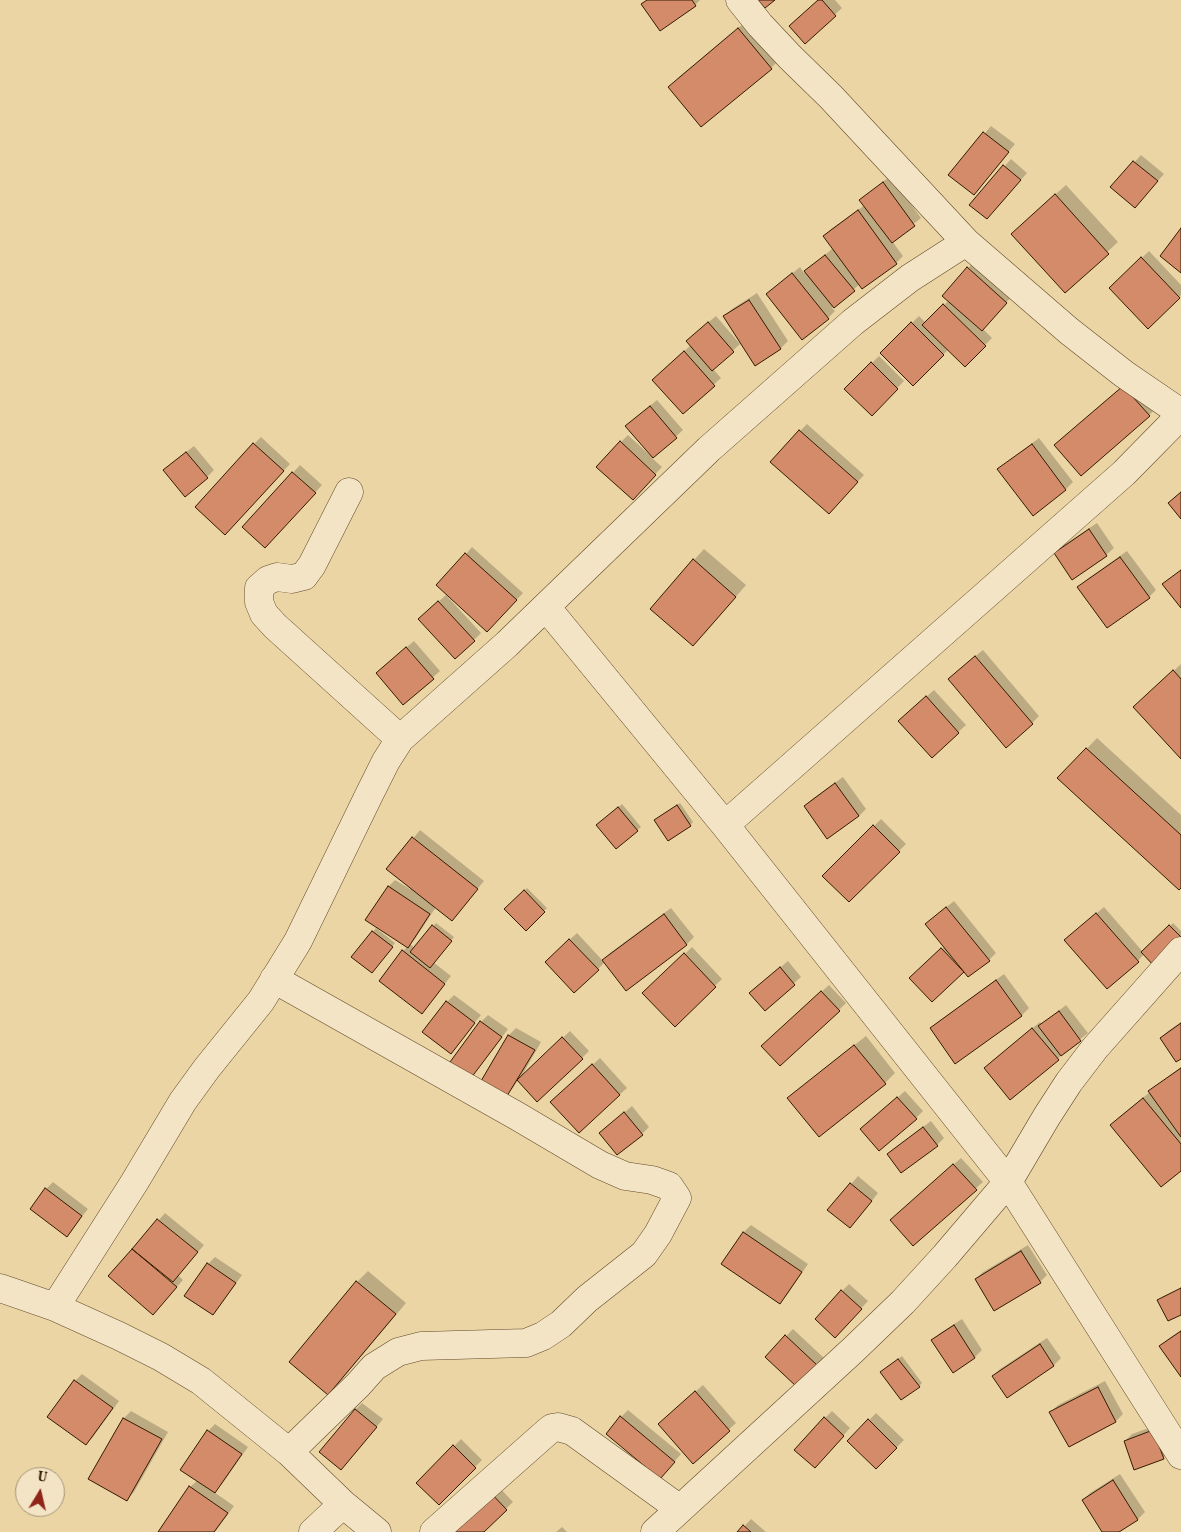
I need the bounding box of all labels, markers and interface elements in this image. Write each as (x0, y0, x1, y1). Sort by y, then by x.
north arrow (15, 1467, 65, 1517)
text: U (36, 1468, 48, 1488)

